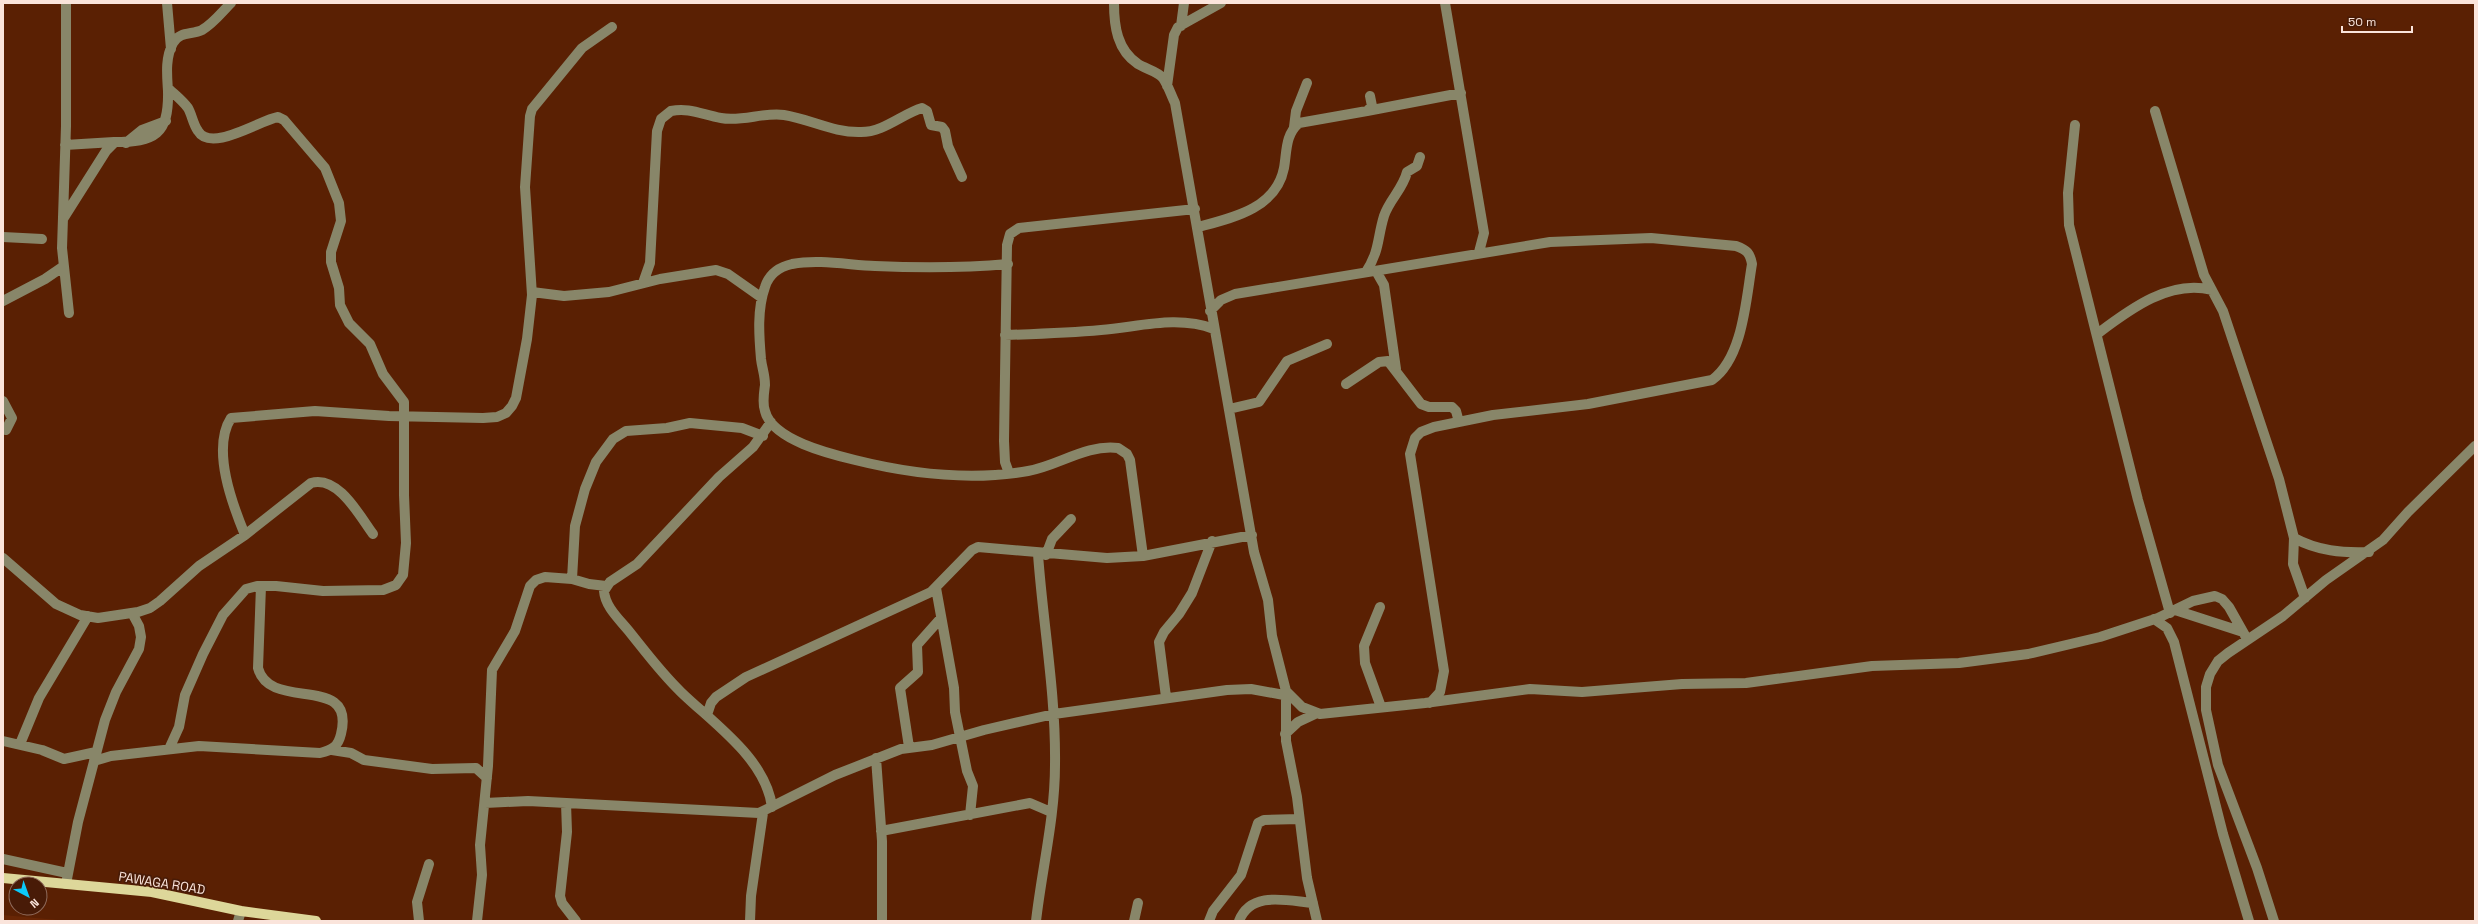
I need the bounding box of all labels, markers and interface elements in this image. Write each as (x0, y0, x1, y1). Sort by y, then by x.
scale bar (2342, 8, 2412, 34)
text: 50 m (2348, 14, 2376, 30)
street label: PAWAGA ROAD (117, 868, 207, 898)
north arrow (8, 876, 48, 916)
text: N (27, 896, 42, 911)

